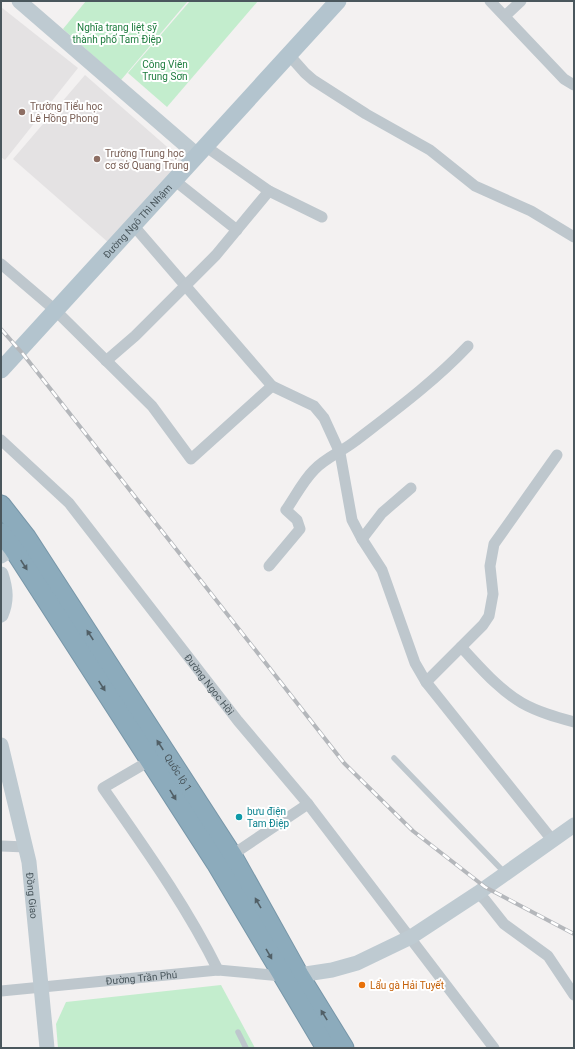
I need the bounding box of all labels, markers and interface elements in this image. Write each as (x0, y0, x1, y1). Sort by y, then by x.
park label: Nghĩa trang liệt sỹ thành phố Tam Điệp (72, 22, 162, 46)
park label: Công Viên Trung Sơn (142, 59, 188, 82)
place label: Trường Tiểu học Lê Hồng Phong (30, 100, 102, 124)
marker: Trường Tiểu học Lê Hồng Phong (17, 107, 27, 117)
place label: Trường Trung học cơ sở Quang Trung (105, 148, 189, 171)
marker: Trường Trung học cơ sở Quang Trung (92, 154, 102, 164)
street label: Đường Ngô Thì Nhậm (101, 181, 174, 260)
one-way arrow (20, 560, 28, 570)
one-way arrow (86, 630, 94, 641)
street label: Đường Ngọc Hồi (183, 652, 236, 717)
one-way arrow (99, 680, 106, 691)
one-way arrow (156, 740, 164, 750)
street label: Quốc lộ 1 (162, 752, 195, 793)
one-way arrow (169, 790, 177, 800)
place label: bưu điện Tam Điệp (247, 806, 290, 830)
marker: bưu điện Tam Điệp (234, 812, 244, 822)
street label: Đồng Giao (25, 872, 40, 919)
one-way arrow (255, 897, 262, 908)
one-way arrow (266, 948, 273, 960)
street label: Đường Trần Phú (105, 968, 178, 986)
place label: Lẩu gà Hải Tuyết (370, 979, 444, 991)
marker: Lẩu gà Hải Tuyết (357, 980, 367, 990)
one-way arrow (320, 1010, 328, 1020)

